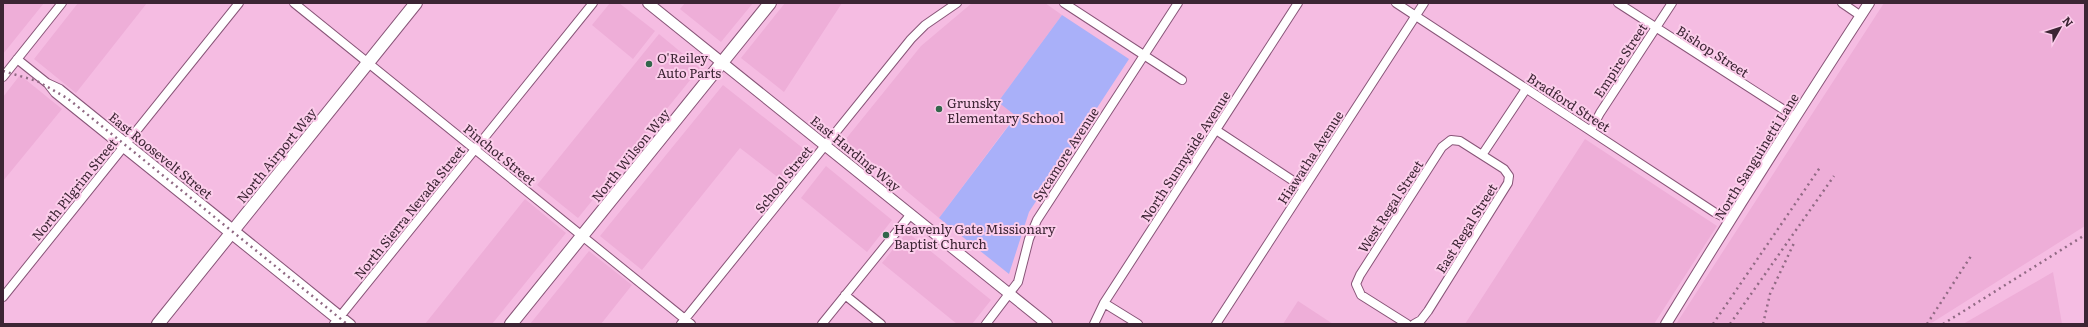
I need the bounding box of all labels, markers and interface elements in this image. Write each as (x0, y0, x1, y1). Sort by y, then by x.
north arrow (2040, 8, 2080, 48)
text: N (2059, 12, 2078, 30)
street label: Empire Street (1589, 18, 1652, 101)
street label: Bishop Street (1673, 21, 1753, 82)
place label: O'Reiley Auto Parts (657, 48, 721, 82)
marker: O'Reiley Auto Parts (644, 59, 654, 69)
street label: Bradford Street (1524, 68, 1615, 136)
street label: North Sunnyside Avenue (1135, 87, 1235, 225)
street label: North Sanguinetti Lane (1709, 89, 1803, 223)
place label: Grunsky Elementary School (947, 93, 1064, 127)
street label: North Airport Way (232, 103, 321, 207)
street label: Sycamore Avenue (1027, 103, 1103, 205)
street label: North Wilson Way (586, 104, 674, 206)
marker: Grunsky Elementary School (934, 104, 944, 114)
street label: Hiawatha Avenue (1272, 106, 1348, 208)
street label: East Roosevelt Street (105, 107, 217, 203)
street label: East Harding Way (807, 111, 906, 196)
street label: Pinchot Street (460, 119, 541, 190)
street label: North Pilgrim Street (27, 133, 122, 244)
street label: North Sierra Nevada Street (349, 141, 469, 283)
street label: School Street (750, 141, 817, 217)
street label: West Regal Street (1353, 155, 1428, 256)
street label: East Regal Street (1431, 179, 1502, 277)
place label: Heavenly Gate Missionary Baptist Church (894, 219, 1056, 253)
marker: Heavenly Gate Missionary Baptist Church (881, 230, 891, 240)

